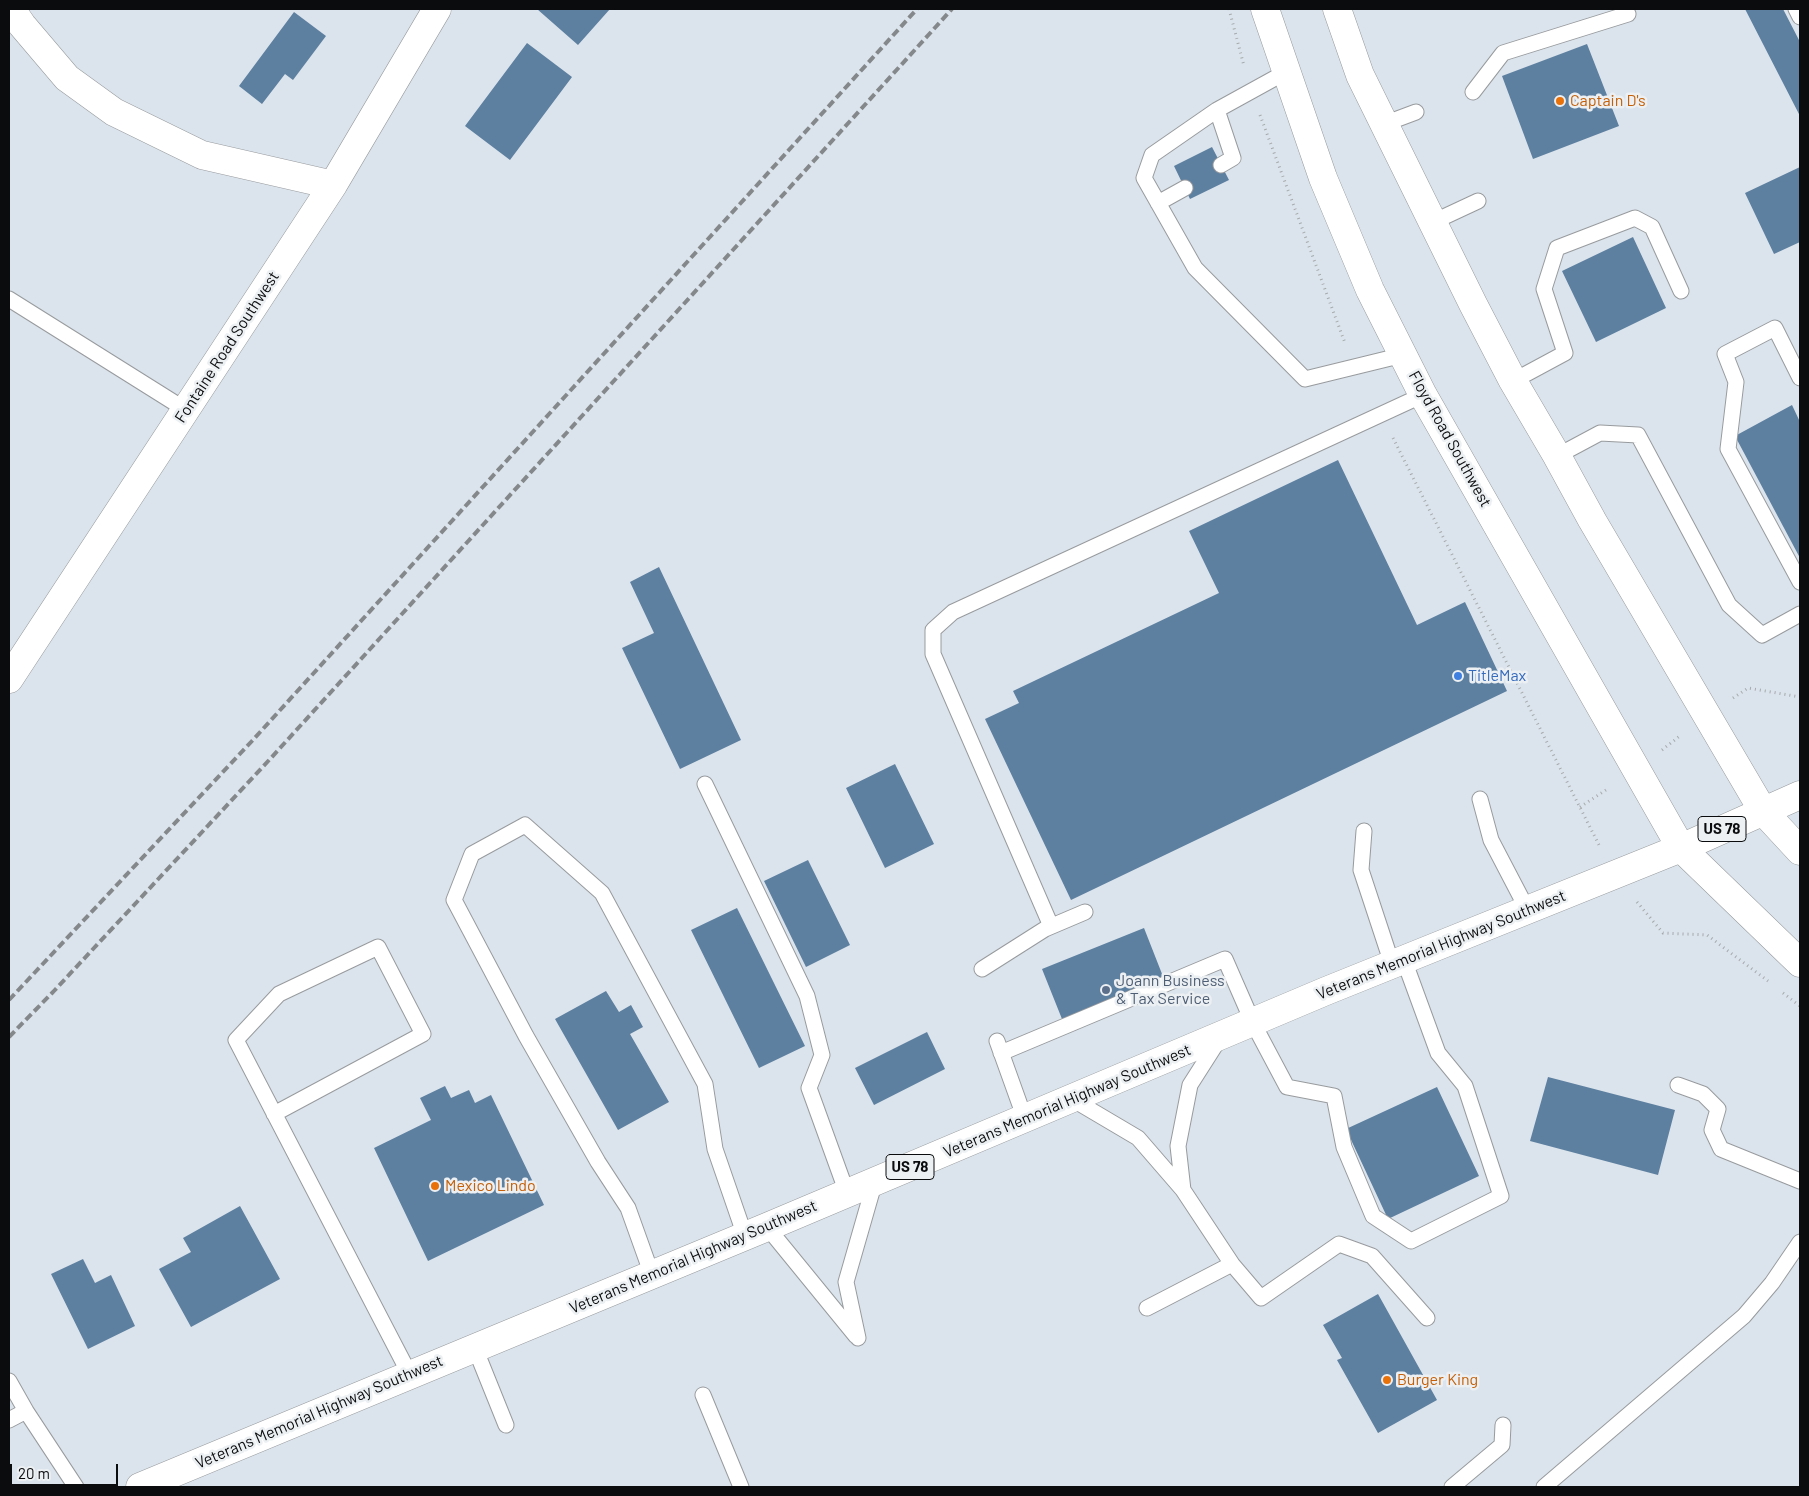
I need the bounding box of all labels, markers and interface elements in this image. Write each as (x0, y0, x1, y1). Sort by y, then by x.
place label: Captain D's (1570, 91, 1646, 111)
marker: Captain D's (1554, 95, 1566, 107)
street label: Fontaine Road Southwest (171, 268, 283, 426)
street label: Floyd Road Southwest (1405, 367, 1495, 511)
place label: TitleMax (1468, 666, 1526, 686)
marker: TitleMax (1452, 670, 1464, 682)
road number: US 78 (1698, 816, 1746, 842)
street label: Veterans Memorial Highway Southwest (1314, 886, 1568, 1004)
place label: Joann Business & Tax Service (1116, 971, 1225, 1009)
marker: Joann Business & Tax Service (1100, 984, 1112, 996)
street label: Veterans Memorial Highway Southwest (940, 1040, 1194, 1162)
road number: US 78 (886, 1154, 934, 1180)
place label: Mexico Lindo (445, 1176, 536, 1196)
marker: Mexico Lindo (429, 1180, 441, 1192)
street label: Veterans Memorial Highway Southwest (566, 1196, 820, 1318)
street label: Veterans Memorial Highway Southwest (192, 1351, 446, 1473)
place label: Burger King (1397, 1370, 1478, 1390)
marker: Burger King (1381, 1374, 1393, 1386)
scale bar (12, 1454, 120, 1486)
text: 20 m (18, 1464, 50, 1482)

